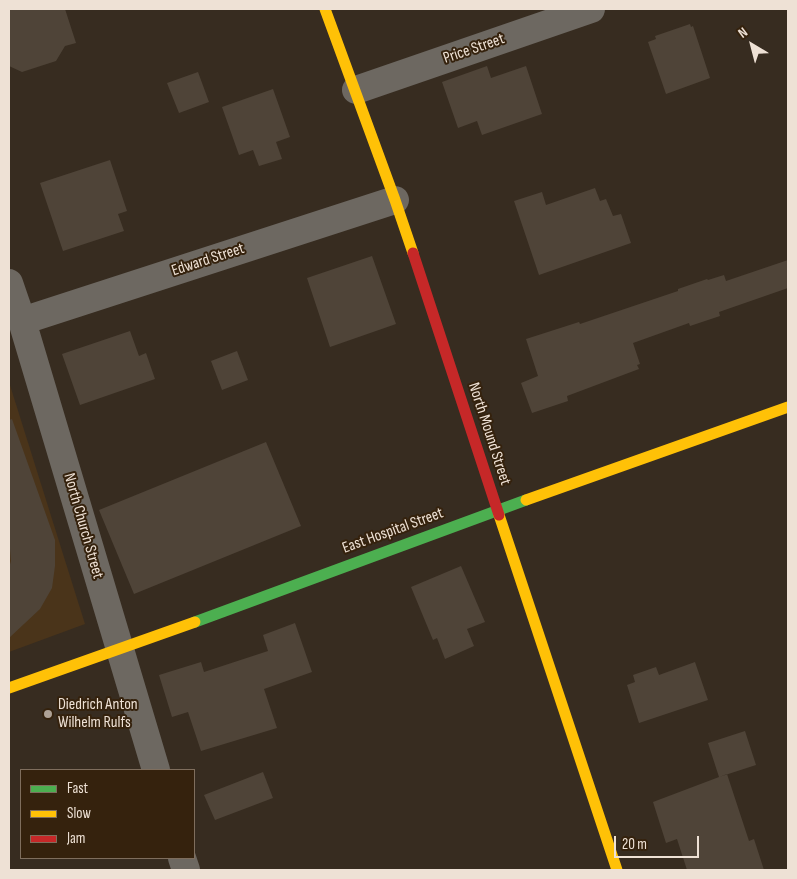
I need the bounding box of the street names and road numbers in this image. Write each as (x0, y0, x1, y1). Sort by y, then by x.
street label: Price Street (441, 30, 507, 68)
street label: Edward Street (169, 239, 247, 281)
street label: North Mound Street (463, 380, 515, 488)
street label: North Church Street (59, 471, 107, 581)
street label: East Hospital Street (340, 504, 446, 558)

